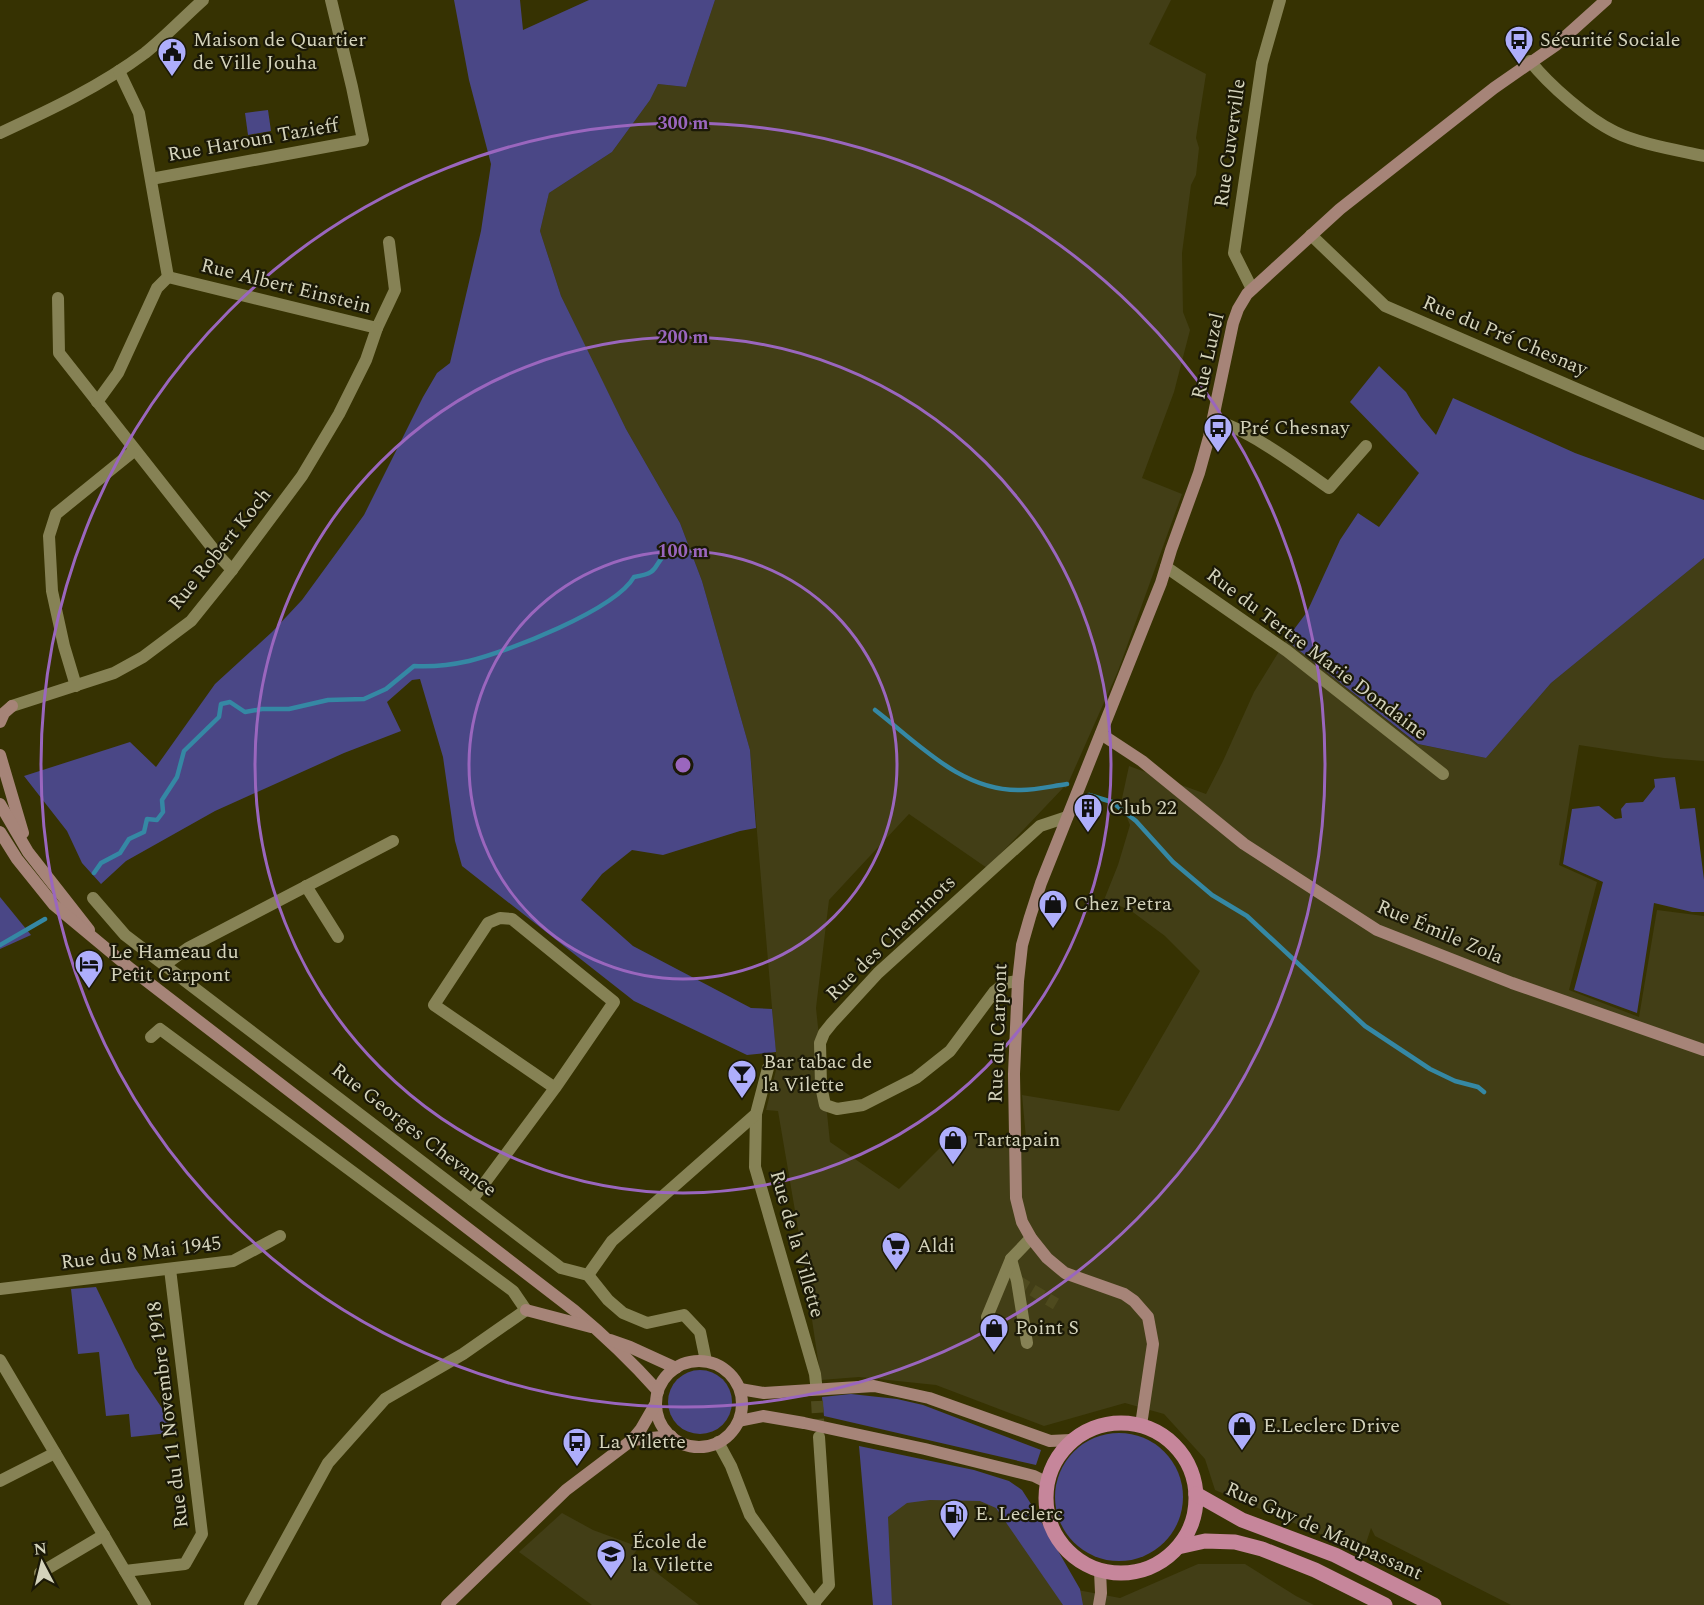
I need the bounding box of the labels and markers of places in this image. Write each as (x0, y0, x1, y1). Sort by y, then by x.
bus stop icon: Sécurité Sociale (1503, 24, 1535, 66)
place label: Maison de Quartier de Ville Jouha (193, 25, 366, 78)
place label: Sécurité Sociale (1540, 25, 1680, 55)
public building icon: Maison de Quartier de Ville Jouha (156, 36, 188, 78)
bus stop icon: Pré Chesnay (1202, 412, 1234, 454)
place label: Pré Chesnay (1239, 413, 1351, 443)
centre of rings (673, 755, 693, 775)
building icon: Club 22 (1072, 792, 1104, 834)
place label: Club 22 (1109, 793, 1177, 823)
shop icon: Chez Petra (1037, 888, 1069, 930)
place label: Chez Petra (1074, 889, 1172, 919)
place label: Le Hameau du Petit Carpont (110, 937, 239, 990)
hotel icon: Le Hameau du Petit Carpont (73, 948, 105, 990)
place label: Bar tabac de la Vilette (763, 1047, 872, 1100)
bar icon: Bar tabac de la Vilette (726, 1058, 758, 1100)
shop icon: Tartapain (937, 1124, 969, 1166)
place label: Tartapain (974, 1125, 1060, 1155)
supermarket icon: Aldi (880, 1230, 912, 1272)
place label: Aldi (917, 1231, 955, 1261)
shop icon: Point S (978, 1312, 1010, 1354)
place label: Point S (1015, 1313, 1079, 1343)
shop icon: E.Leclerc Drive (1226, 1410, 1258, 1452)
place label: E.Leclerc Drive (1263, 1411, 1400, 1441)
bus stop icon: La Vilette (561, 1426, 593, 1468)
place label: La Vilette (598, 1427, 686, 1457)
fuel station icon: E. Leclerc (938, 1498, 970, 1540)
place label: E. Leclerc (975, 1499, 1063, 1529)
place label: École de la Vilette (632, 1527, 713, 1580)
school or university icon: École de la Vilette (595, 1538, 627, 1580)

